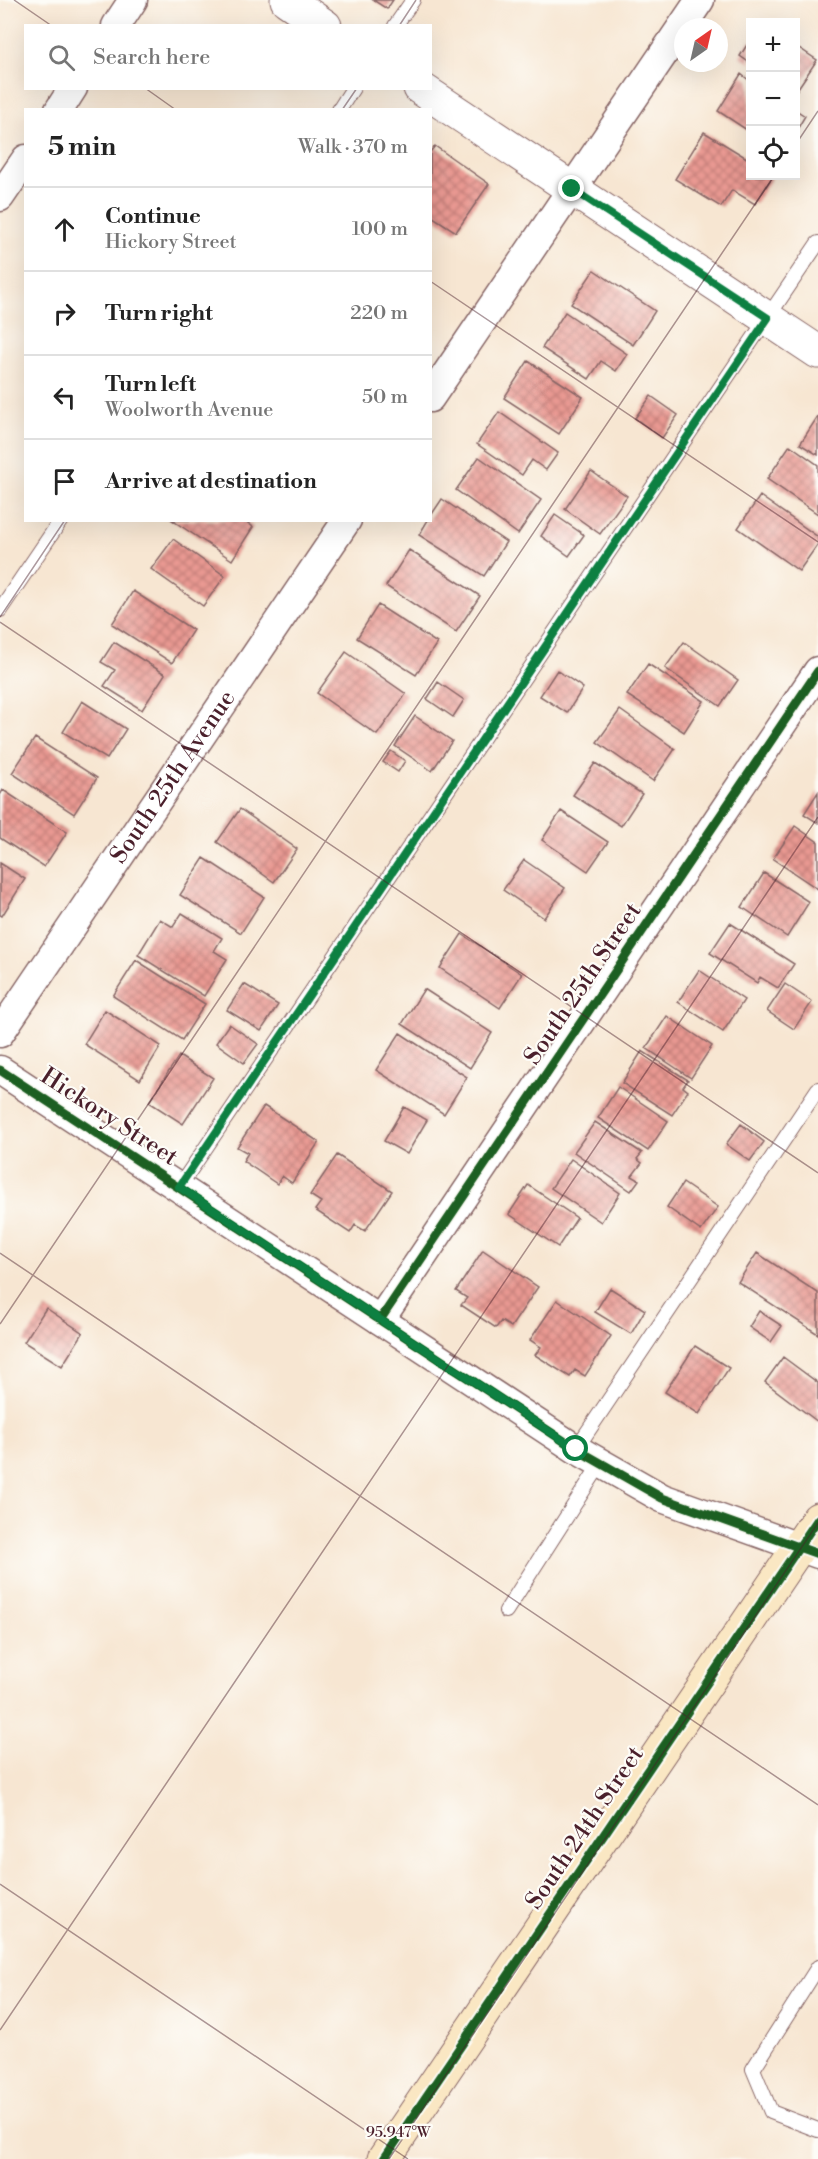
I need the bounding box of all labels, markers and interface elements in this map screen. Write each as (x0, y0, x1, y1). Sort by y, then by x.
north arrow (674, 18, 728, 72)
map controls (746, 18, 800, 180)
button: + (746, 18, 800, 72)
search box (24, 24, 432, 90)
icon: search (45, 41, 78, 74)
text: Search here (93, 44, 210, 71)
button: − (746, 72, 800, 126)
button: locate (746, 126, 800, 180)
text: 5 min (48, 131, 116, 163)
text: Walk · 370 m (298, 135, 408, 160)
route end (558, 175, 584, 201)
text: Continue (105, 203, 201, 230)
icon: ahead (48, 213, 81, 246)
text: 100 m (352, 217, 408, 242)
text: Hickory Street (105, 230, 237, 255)
icon: right (48, 297, 81, 330)
text: Turn right (105, 300, 213, 327)
text: 220 m (350, 301, 408, 326)
text: Turn left (105, 371, 196, 398)
icon: left (48, 381, 81, 414)
text: 50 m (362, 385, 408, 410)
text: Woolworth Avenue (105, 398, 273, 423)
icon: arrive (48, 465, 81, 498)
text: Arrive at destination (105, 468, 317, 495)
street label: South 25th Avenue (104, 685, 242, 870)
street label: South 25th Street (518, 897, 649, 1071)
street label: Hickory Street (35, 1061, 184, 1173)
route start (562, 1435, 588, 1461)
street label: South 24th Street (519, 1740, 651, 1915)
text: 95.947°W (366, 2123, 431, 2142)

